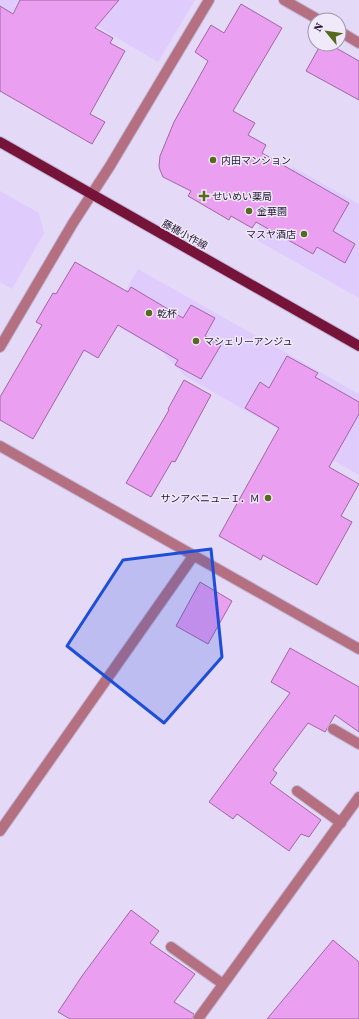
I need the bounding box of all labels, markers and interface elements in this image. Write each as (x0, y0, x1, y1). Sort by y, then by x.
north arrow (307, 12, 347, 52)
text: N (310, 20, 327, 35)
place label: 内田マンション (221, 154, 291, 167)
marker: 内田マンション (208, 155, 218, 165)
place label: せいめい薬局 (212, 190, 272, 203)
marker: せいめい薬局 (199, 191, 209, 201)
place label: 金華園 (257, 205, 287, 218)
marker: 金華園 (244, 206, 254, 216)
street label: 藤橋小作線 (160, 217, 210, 252)
place label: マスヤ酒店 (246, 228, 296, 241)
marker: マスヤ酒店 (299, 229, 309, 239)
place label: 乾杯 (157, 307, 177, 320)
marker: 乾杯 (144, 308, 154, 318)
place label: マシェリーアンジュ (204, 335, 293, 348)
marker: マシェリーアンジュ (191, 336, 201, 346)
place label: サンアベニューＩ．Ｍ (160, 492, 260, 505)
marker: サンアベニューＩ．Ｍ (263, 493, 273, 503)

